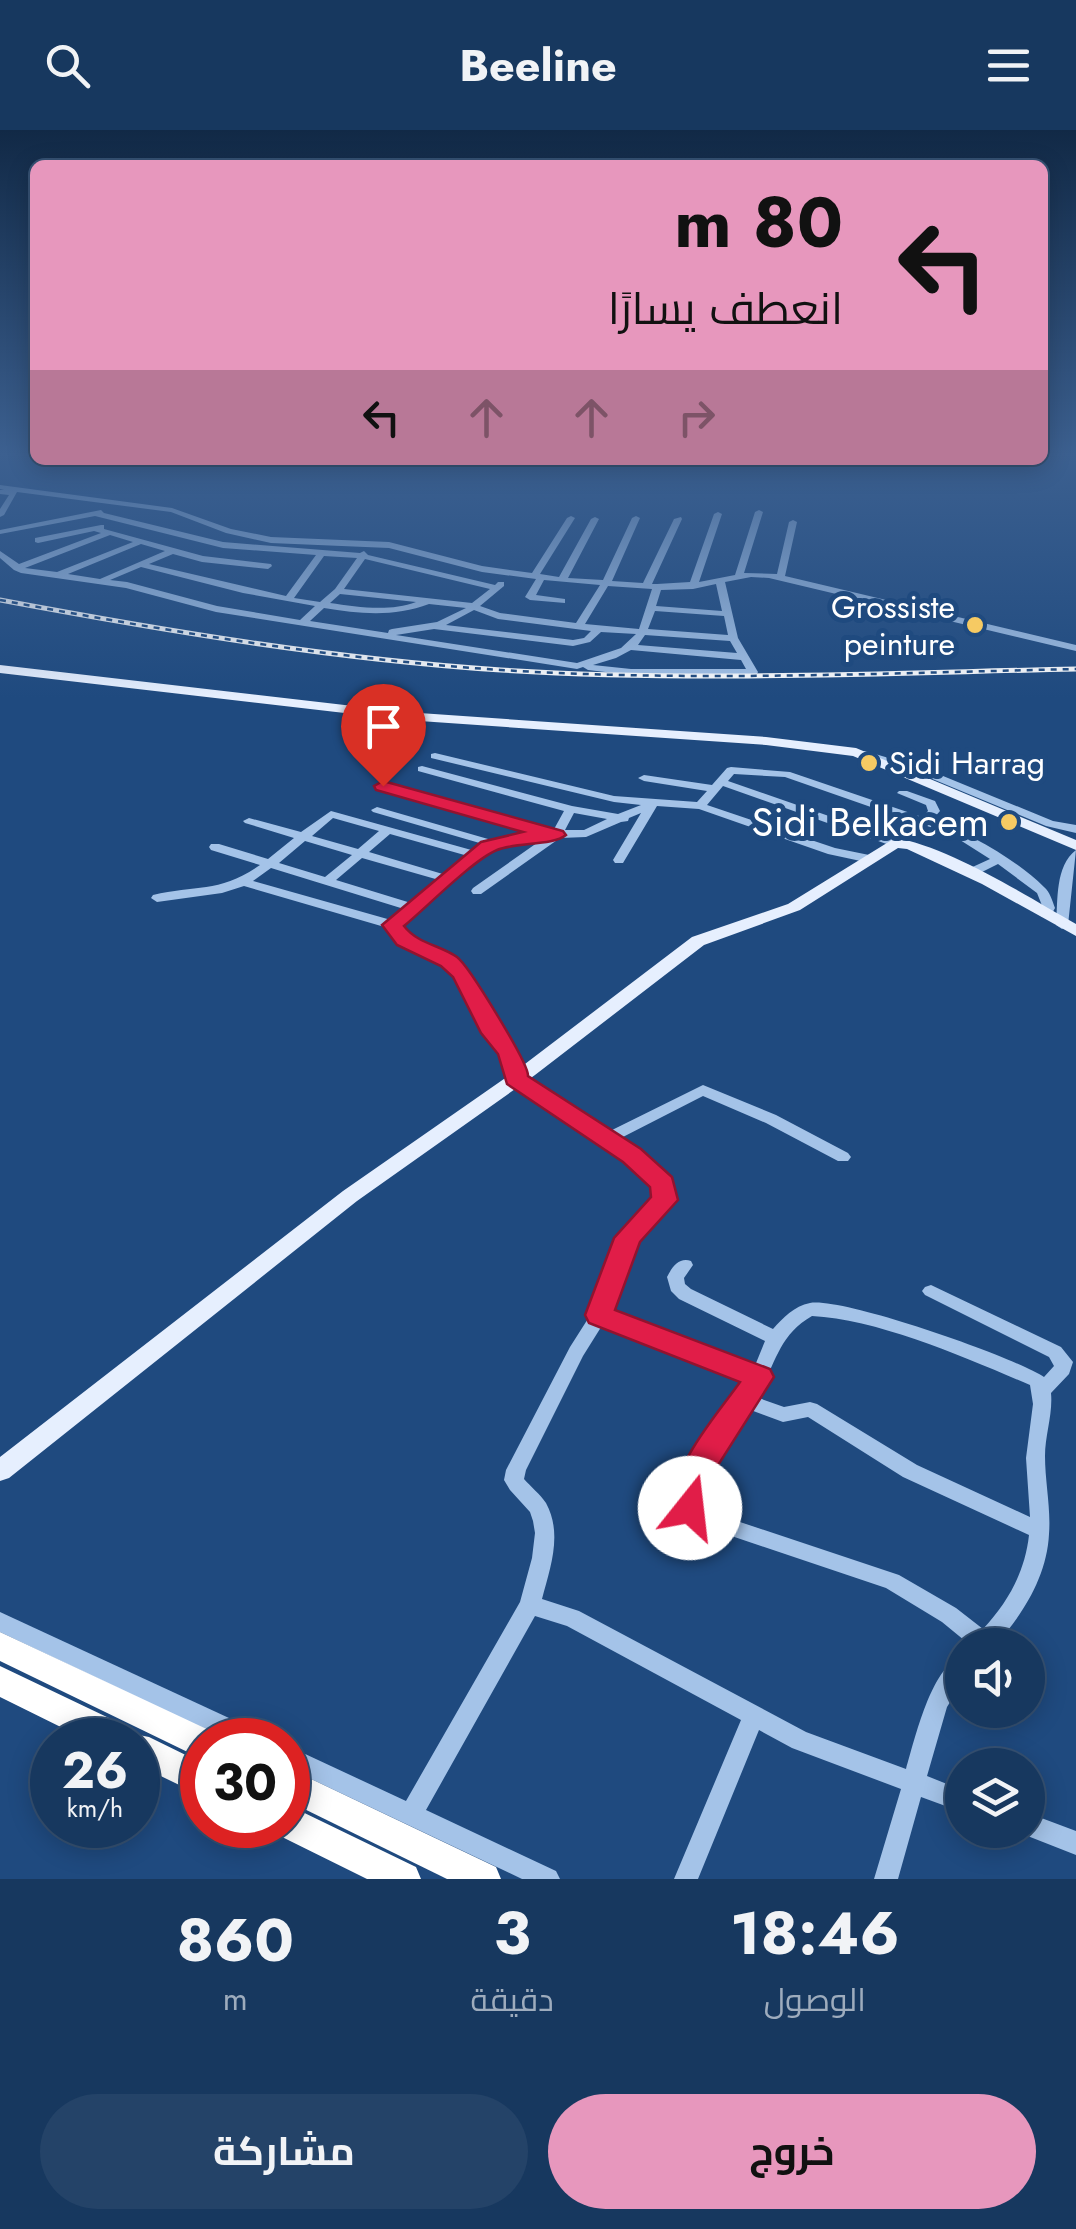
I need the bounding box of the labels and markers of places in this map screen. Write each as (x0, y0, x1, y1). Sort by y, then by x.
place label: Grossiste peinture (831, 584, 955, 667)
marker: Grossiste peinture (964, 614, 986, 636)
pin (341, 684, 426, 787)
place label: Sidi Harrag (889, 740, 1045, 786)
marker: Sidi Harrag (858, 752, 880, 774)
place label: Sidi Belkacem (752, 793, 989, 851)
marker: Sidi Belkacem (998, 811, 1020, 833)

